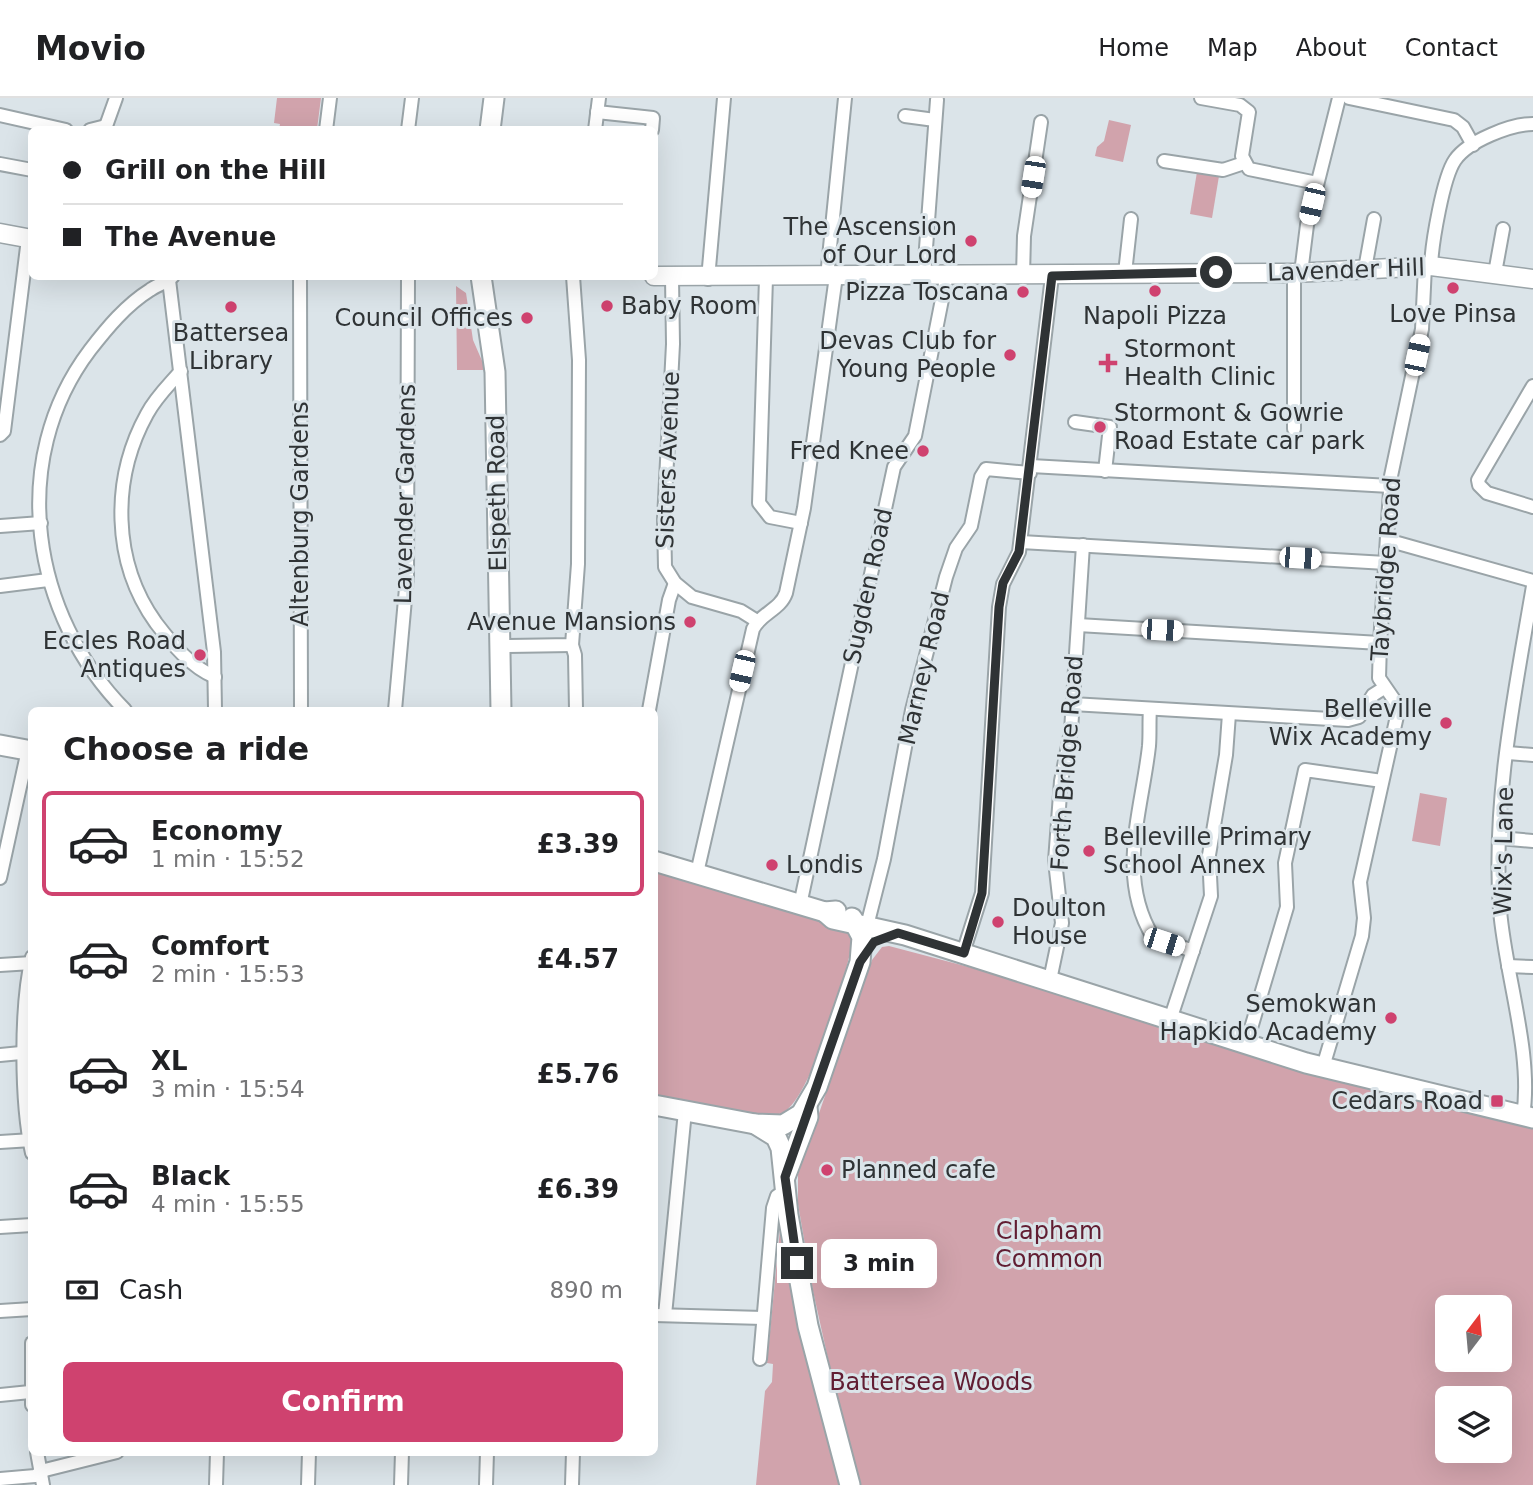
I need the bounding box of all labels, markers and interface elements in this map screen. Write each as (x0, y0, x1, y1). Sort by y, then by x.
text: Movio (35, 29, 146, 68)
text: Home (1098, 34, 1169, 62)
text: Map (1207, 34, 1258, 62)
text: About (1296, 34, 1367, 62)
text: Contact (1405, 34, 1498, 62)
text: Grill on the Hill (105, 155, 327, 185)
car (1020, 155, 1047, 199)
car (1298, 181, 1327, 227)
place label: The Ascension of Our Lord (783, 213, 957, 269)
text: The Avenue (105, 222, 276, 252)
marker: The Ascension of Our Lord (963, 233, 979, 249)
street label: Lavender Hill (1267, 253, 1425, 287)
route start (1200, 256, 1232, 288)
place label: Pizza Toscana (845, 278, 1009, 306)
marker: Love Pinsa (1445, 280, 1461, 296)
marker: Napoli Pizza (1147, 283, 1163, 299)
marker: Pizza Toscana (1015, 284, 1031, 300)
place label: Baby Room (621, 292, 758, 320)
marker: Baby Room (599, 298, 615, 314)
marker: Battersea Library (223, 299, 239, 315)
place label: Love Pinsa (1389, 300, 1517, 328)
place label: Napoli Pizza (1083, 302, 1227, 330)
place label: Council Offices (334, 304, 513, 332)
marker: Council Offices (519, 310, 535, 326)
place label: Battersea Library (173, 319, 289, 375)
place label: Devas Club for Young People (819, 327, 996, 383)
car (1403, 332, 1432, 378)
place label: Stormont Health Clinic (1124, 335, 1276, 391)
marker: Devas Club for Young People (1002, 347, 1018, 363)
marker: Stormont Health Clinic (1098, 353, 1118, 373)
street label: Sisters Avenue (651, 371, 685, 549)
street label: Lavender Gardens (389, 384, 421, 604)
place label: Stormont & Gowrie Road Estate car park (1114, 399, 1365, 455)
street label: Altenburg Gardens (286, 401, 314, 627)
street label: Elspeth Road (482, 414, 512, 572)
marker: Stormont & Gowrie Road Estate car park (1092, 419, 1108, 435)
place label: Fred Knee (789, 437, 909, 465)
marker: Fred Knee (915, 443, 931, 459)
street label: Taybridge Road (1366, 476, 1406, 663)
street label: Sugden Road (838, 505, 898, 667)
car (1279, 546, 1322, 570)
street label: Marney Road (893, 588, 955, 748)
place label: Avenue Mansions (467, 608, 676, 636)
marker: Avenue Mansions (682, 614, 698, 630)
car (1141, 618, 1184, 642)
place label: Eccles Road Antiques (43, 627, 186, 683)
marker: Eccles Road Antiques (192, 647, 208, 663)
car (728, 648, 757, 694)
street label: Forth Bridge Road (1046, 654, 1088, 872)
place label: Belleville Wix Academy (1269, 695, 1432, 751)
marker: Belleville Wix Academy (1438, 715, 1454, 731)
text: Choose a ride (63, 730, 309, 768)
street label: Wix's Lane (1489, 786, 1519, 916)
icon: car (67, 812, 130, 875)
text: Economy (151, 816, 282, 846)
place label: Belleville Primary School Annex (1103, 823, 1312, 879)
text: £3.39 (537, 829, 619, 859)
marker: Belleville Primary School Annex (1081, 843, 1097, 859)
text: 1 min · 15:52 (151, 846, 305, 872)
place label: Londis (786, 851, 863, 879)
marker: Londis (764, 857, 780, 873)
place label: Doulton House (1012, 894, 1106, 950)
marker: Doulton House (990, 914, 1006, 930)
car (1141, 926, 1188, 958)
icon: car (67, 927, 130, 990)
text: Comfort (151, 931, 269, 961)
text: £4.57 (537, 944, 619, 974)
text: 2 min · 15:53 (151, 961, 305, 987)
place label: Semokwan Hapkido Academy (1159, 990, 1377, 1046)
marker: Semokwan Hapkido Academy (1383, 1010, 1399, 1026)
icon: car (67, 1042, 130, 1105)
text: XL (151, 1046, 188, 1076)
text: £5.76 (537, 1059, 619, 1089)
text: 3 min · 15:54 (151, 1076, 305, 1102)
place label: Cedars Road (1331, 1087, 1483, 1115)
marker: Cedars Road (1489, 1093, 1505, 1109)
place label: Planned cafe (841, 1156, 996, 1184)
icon: car (67, 1157, 130, 1220)
text: Black (151, 1161, 230, 1191)
marker: Planned cafe (819, 1162, 835, 1178)
text: £6.39 (537, 1174, 619, 1204)
text: 4 min · 15:55 (151, 1191, 305, 1217)
park label: Clapham Common (995, 1217, 1103, 1273)
callout: 3 min (822, 1238, 937, 1288)
route end (781, 1247, 813, 1279)
text: 3 min (843, 1250, 915, 1276)
icon: cash (63, 1271, 101, 1309)
text: Cash (119, 1275, 183, 1305)
text: 890 m (549, 1277, 623, 1303)
north arrow (1435, 1295, 1512, 1372)
map controls (1435, 1295, 1512, 1463)
button: Confirm (63, 1362, 623, 1442)
park label: Battersea Woods (829, 1368, 1033, 1396)
button: layers (1435, 1386, 1512, 1463)

